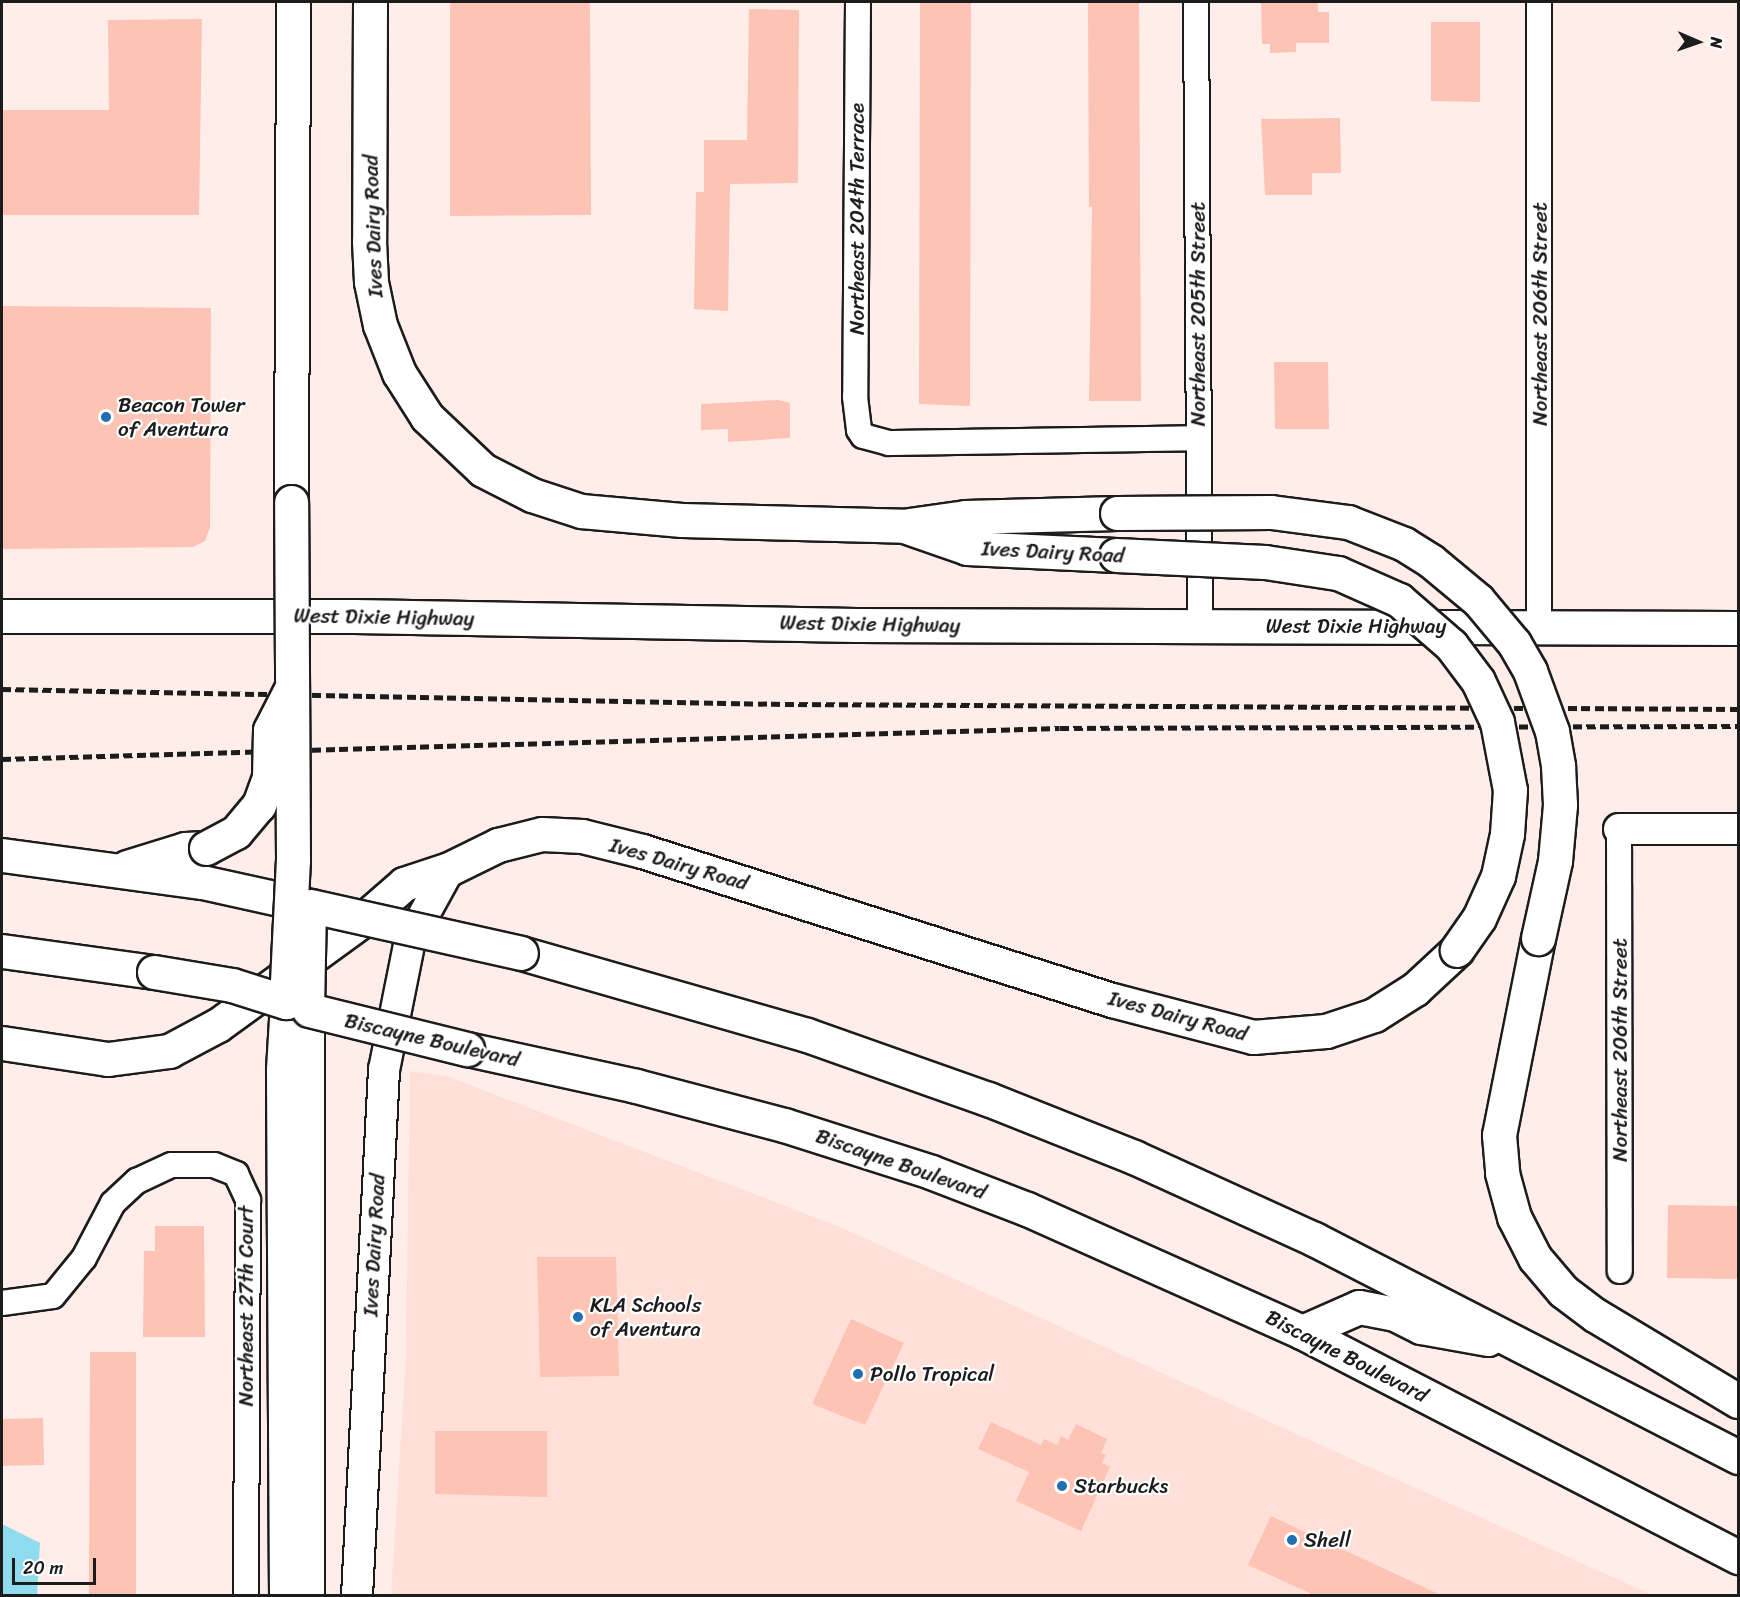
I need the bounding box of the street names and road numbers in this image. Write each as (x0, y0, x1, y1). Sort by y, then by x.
street label: Northeast 204th Terrace (844, 103, 870, 335)
street label: Ives Dairy Road (358, 154, 388, 298)
street label: Northeast 205th Street (1185, 202, 1211, 426)
street label: Northeast 206th Street (1527, 202, 1553, 426)
street label: Ives Dairy Road (981, 536, 1125, 568)
street label: West Dixie Highway (294, 603, 474, 631)
street label: West Dixie Highway (780, 610, 960, 638)
street label: West Dixie Highway (1266, 613, 1446, 639)
street label: Ives Dairy Road (607, 832, 751, 896)
street label: Northeast 206th Street (1607, 938, 1633, 1162)
street label: Ives Dairy Road (1106, 985, 1250, 1047)
street label: Biscayne Boulevard (342, 1008, 522, 1072)
street label: Biscayne Boulevard (812, 1123, 990, 1205)
street label: Ives Dairy Road (358, 1173, 390, 1317)
street label: Northeast 27th Court (233, 1205, 259, 1407)
street label: Biscayne Boulevard (1262, 1304, 1432, 1408)

